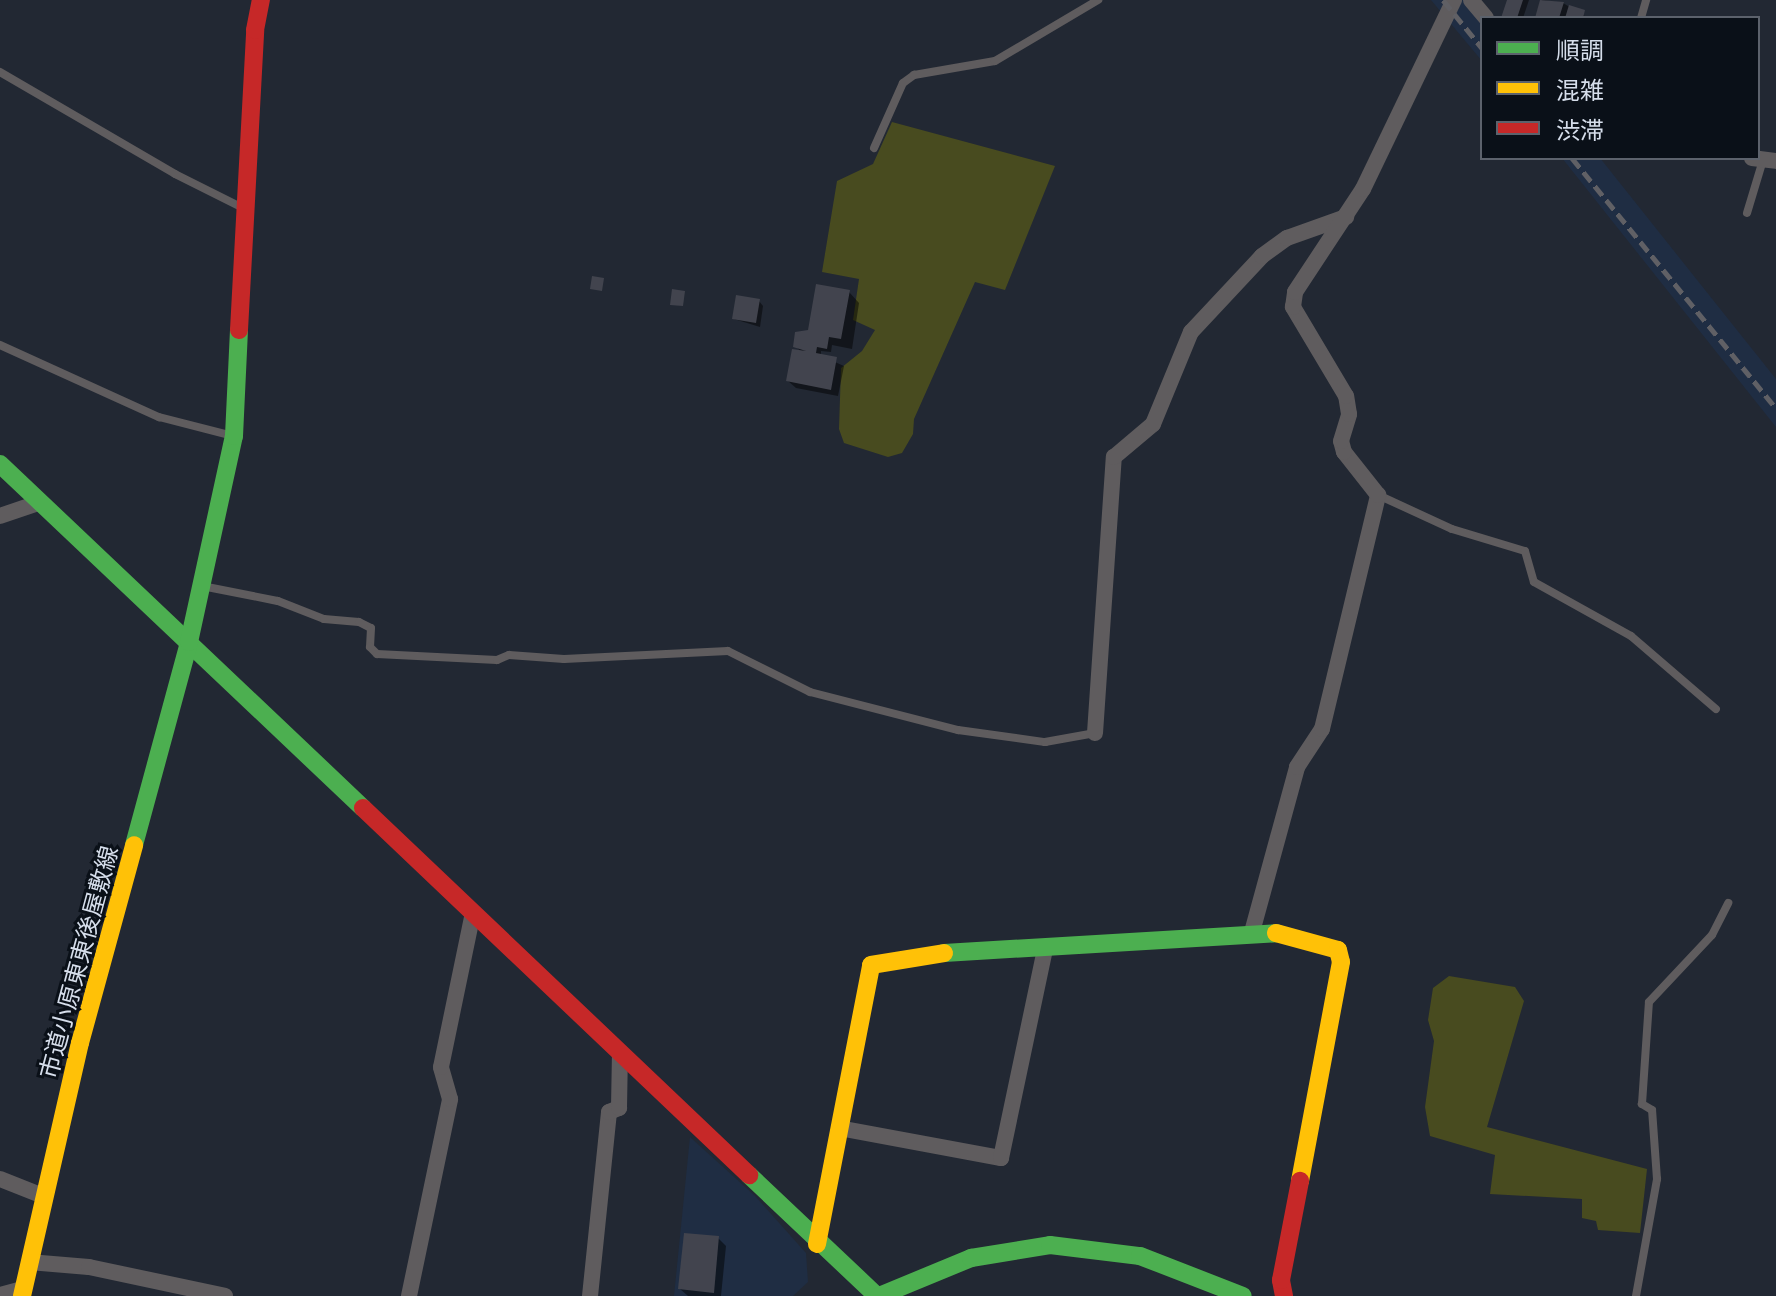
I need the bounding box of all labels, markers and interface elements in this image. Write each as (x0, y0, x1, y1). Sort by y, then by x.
legend (1480, 16, 1760, 160)
text: 順調 (1556, 35, 1604, 64)
text: 混雑 (1556, 75, 1604, 104)
text: 渋滞 (1556, 115, 1604, 144)
street label: 市道小原東東後屋敷線 (33, 842, 123, 1082)

